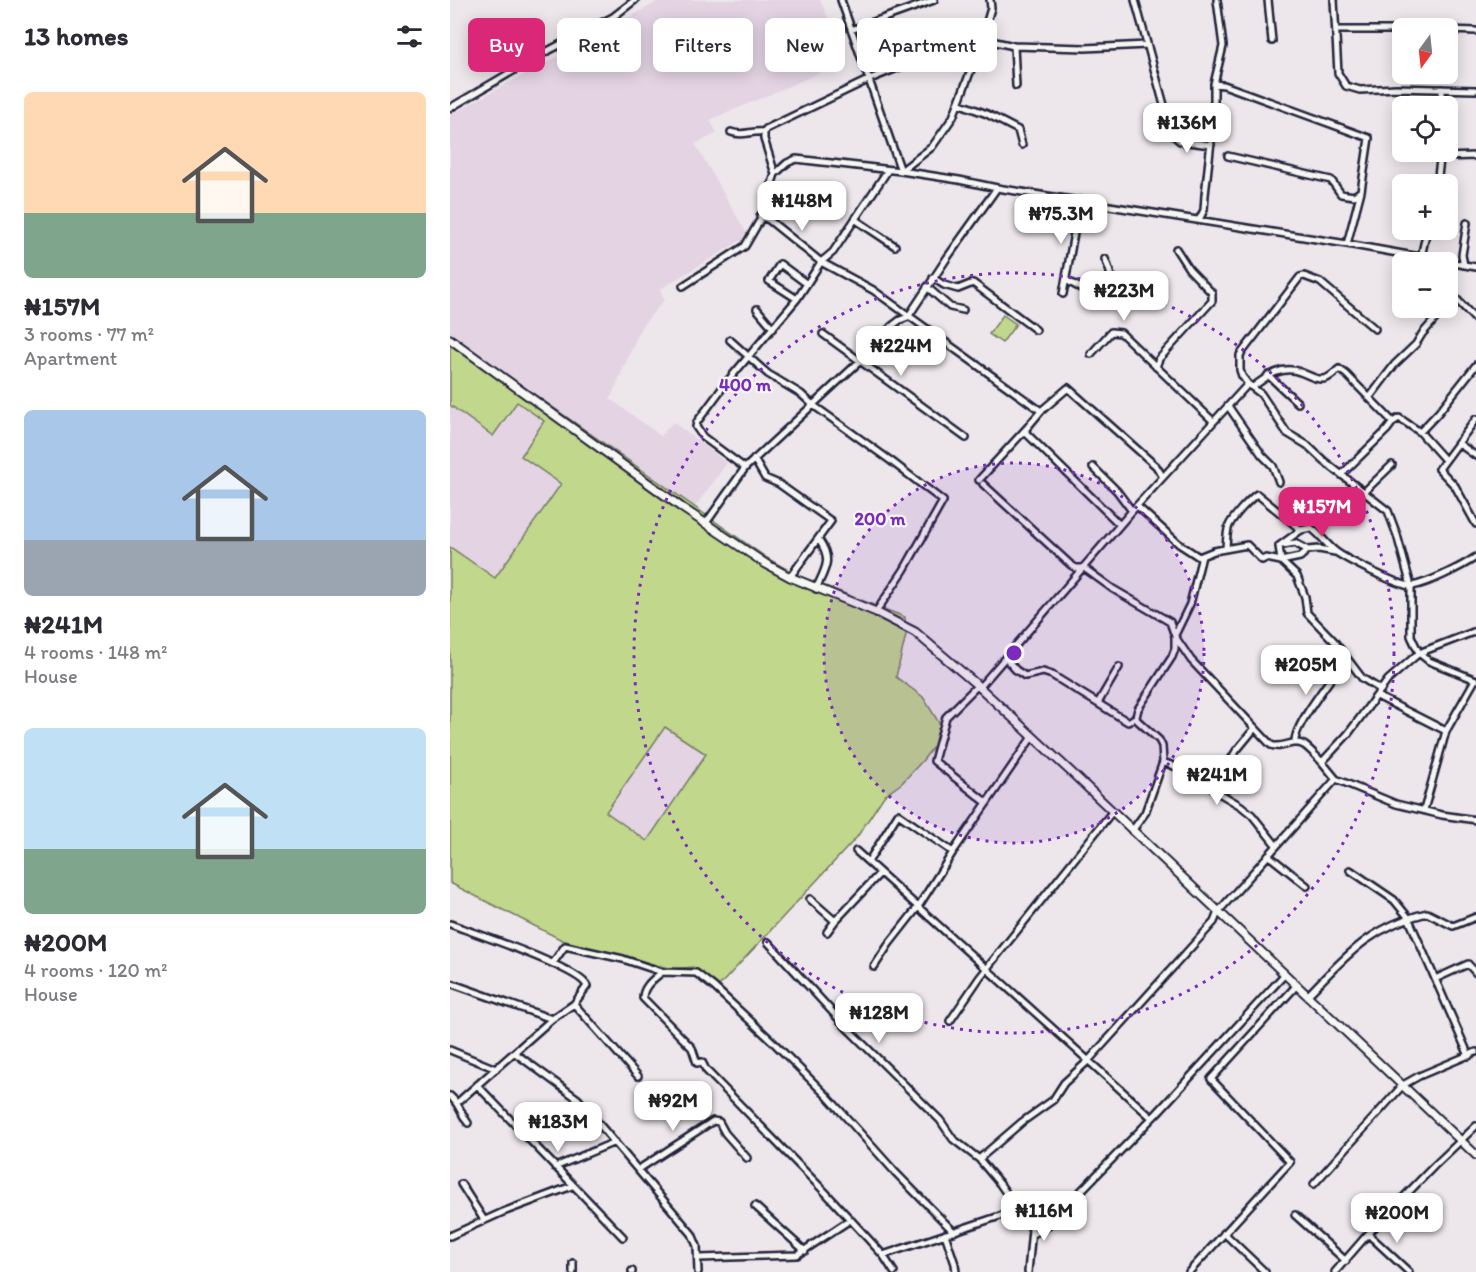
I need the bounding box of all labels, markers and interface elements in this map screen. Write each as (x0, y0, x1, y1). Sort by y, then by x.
chip: Buy (468, 18, 545, 72)
chip: Rent (557, 18, 641, 72)
chip: Filters (653, 18, 753, 72)
chip: New (765, 18, 845, 72)
chip: Apartment (857, 18, 997, 72)
north arrow (1392, 18, 1458, 84)
map controls (1392, 18, 1458, 318)
text: 13 homes (24, 20, 128, 52)
icon: filters (393, 20, 426, 53)
button: locate (1392, 96, 1458, 162)
pin: ₦136M (1145, 103, 1229, 154)
text: ₦136M (1157, 110, 1217, 134)
icon: home (171, 131, 279, 239)
button: + (1392, 174, 1458, 240)
pin: ₦148M (760, 181, 844, 232)
text: ₦148M (771, 188, 833, 212)
pin: ₦75.3M (1012, 194, 1110, 245)
text: ₦75.3M (1028, 201, 1094, 225)
button: − (1392, 252, 1458, 318)
pin: ₦223M (1082, 271, 1166, 322)
text: ₦223M (1094, 278, 1155, 302)
text: ₦157M (24, 290, 100, 322)
text: 3 rooms · 77 m² (24, 322, 154, 346)
pin: ₦224M (859, 326, 943, 377)
text: ₦224M (870, 333, 932, 357)
text: Apartment (24, 346, 117, 370)
text: 400 m (719, 374, 772, 396)
icon: home (171, 449, 279, 557)
pin: ₦157M (1280, 487, 1364, 538)
text: ₦157M (1293, 494, 1351, 518)
text: 200 m (855, 508, 906, 530)
text: ₦241M (24, 608, 103, 640)
text: 4 rooms · 148 m² (24, 640, 168, 664)
centre of rings (1004, 643, 1024, 663)
pin: ₦205M (1264, 645, 1348, 696)
text: ₦205M (1275, 652, 1337, 676)
text: House (24, 664, 78, 688)
pin: ₦241M (1175, 755, 1259, 806)
text: ₦241M (1187, 762, 1247, 786)
icon: home (171, 767, 279, 875)
text: ₦200M (24, 926, 108, 958)
text: 4 rooms · 120 m² (24, 958, 167, 982)
text: House (24, 982, 78, 1006)
pin: ₦128M (837, 993, 921, 1044)
text: ₦128M (849, 1000, 909, 1024)
pin: ₦92M (637, 1081, 709, 1132)
text: ₦92M (648, 1088, 698, 1112)
pin: ₦183M (516, 1102, 600, 1153)
text: ₦183M (528, 1109, 588, 1133)
pin: ₦116M (1002, 1191, 1086, 1242)
pin: ₦200M (1355, 1193, 1439, 1244)
text: ₦116M (1015, 1198, 1073, 1222)
text: ₦200M (1365, 1200, 1429, 1224)

